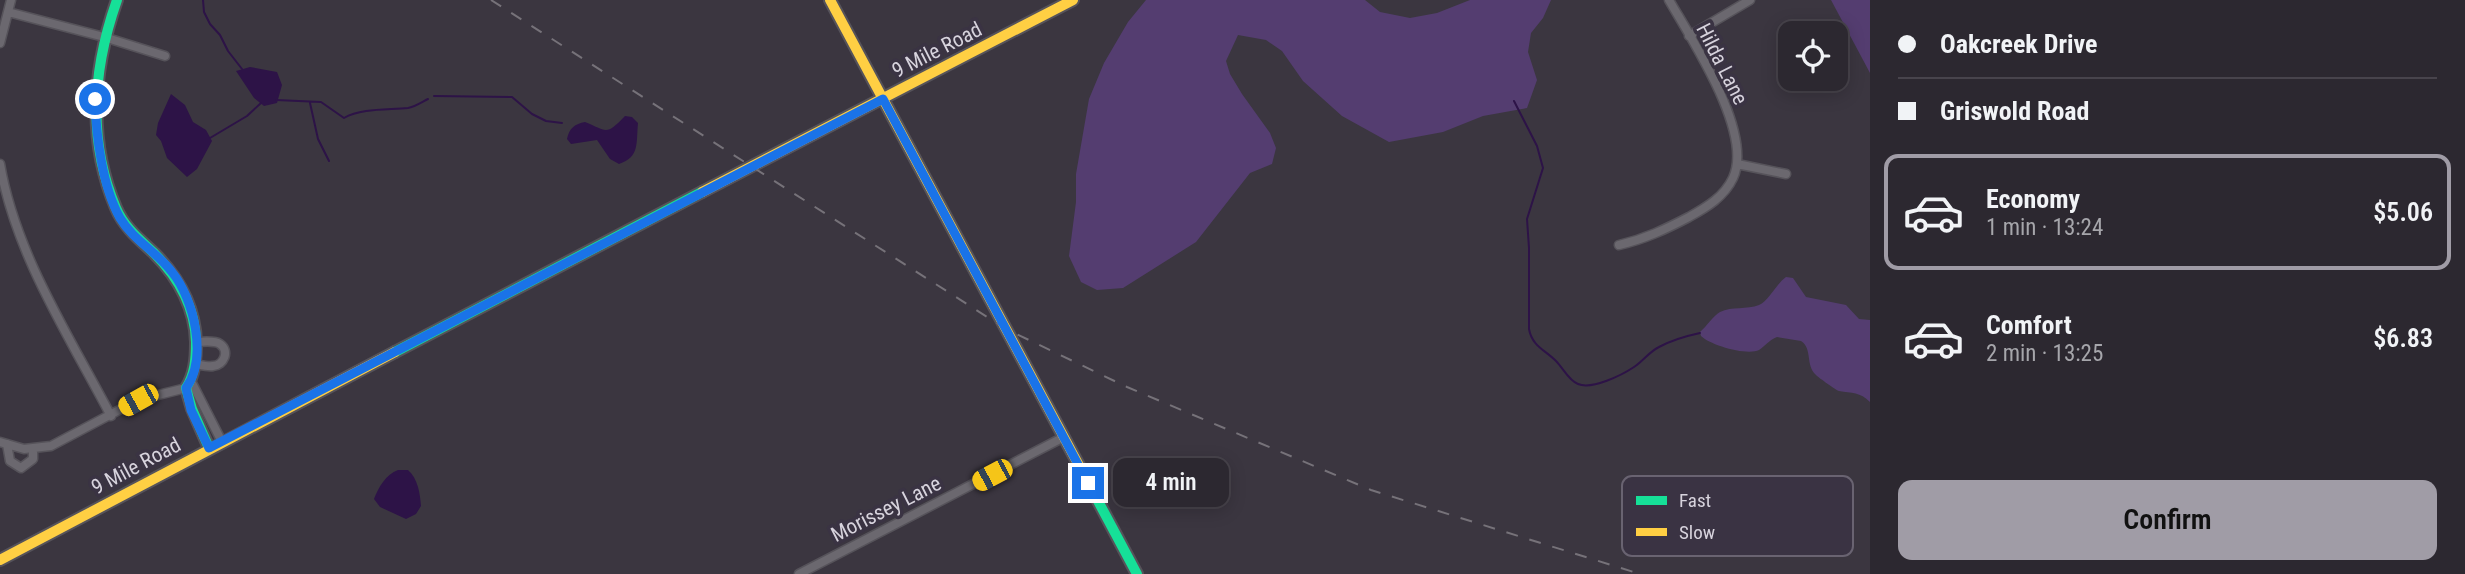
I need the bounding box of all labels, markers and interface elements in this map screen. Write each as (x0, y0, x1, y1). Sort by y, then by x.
street label: 9 Mile Road (888, 17, 986, 83)
street label: Hilda Lane (1691, 19, 1753, 109)
map controls (1778, 21, 1848, 91)
button: locate (1778, 21, 1848, 91)
text: Oakcreek Drive (1940, 29, 2098, 59)
route start (79, 83, 111, 115)
text: Griswold Road (1940, 96, 2089, 126)
icon: car (1902, 181, 1965, 244)
text: Economy (1986, 184, 2080, 214)
text: $5.06 (2373, 197, 2433, 227)
text: 1 min · 13:24 (1986, 214, 2103, 241)
icon: car (1902, 307, 1965, 370)
text: Comfort (1986, 310, 2072, 340)
text: $6.83 (2373, 323, 2433, 353)
text: 2 min · 13:25 (1986, 340, 2103, 367)
car (115, 381, 162, 419)
street label: 9 Mile Road (87, 433, 185, 499)
car (969, 456, 1016, 494)
callout: 4 min (1112, 458, 1228, 508)
route end (1072, 467, 1104, 499)
text: 4 min (1146, 469, 1196, 496)
street label: Morissey Lane (827, 471, 945, 547)
legend (1622, 476, 1853, 556)
button: Confirm (1898, 480, 2437, 560)
text: Fast (1679, 489, 1711, 512)
text: Slow (1679, 521, 1715, 544)

